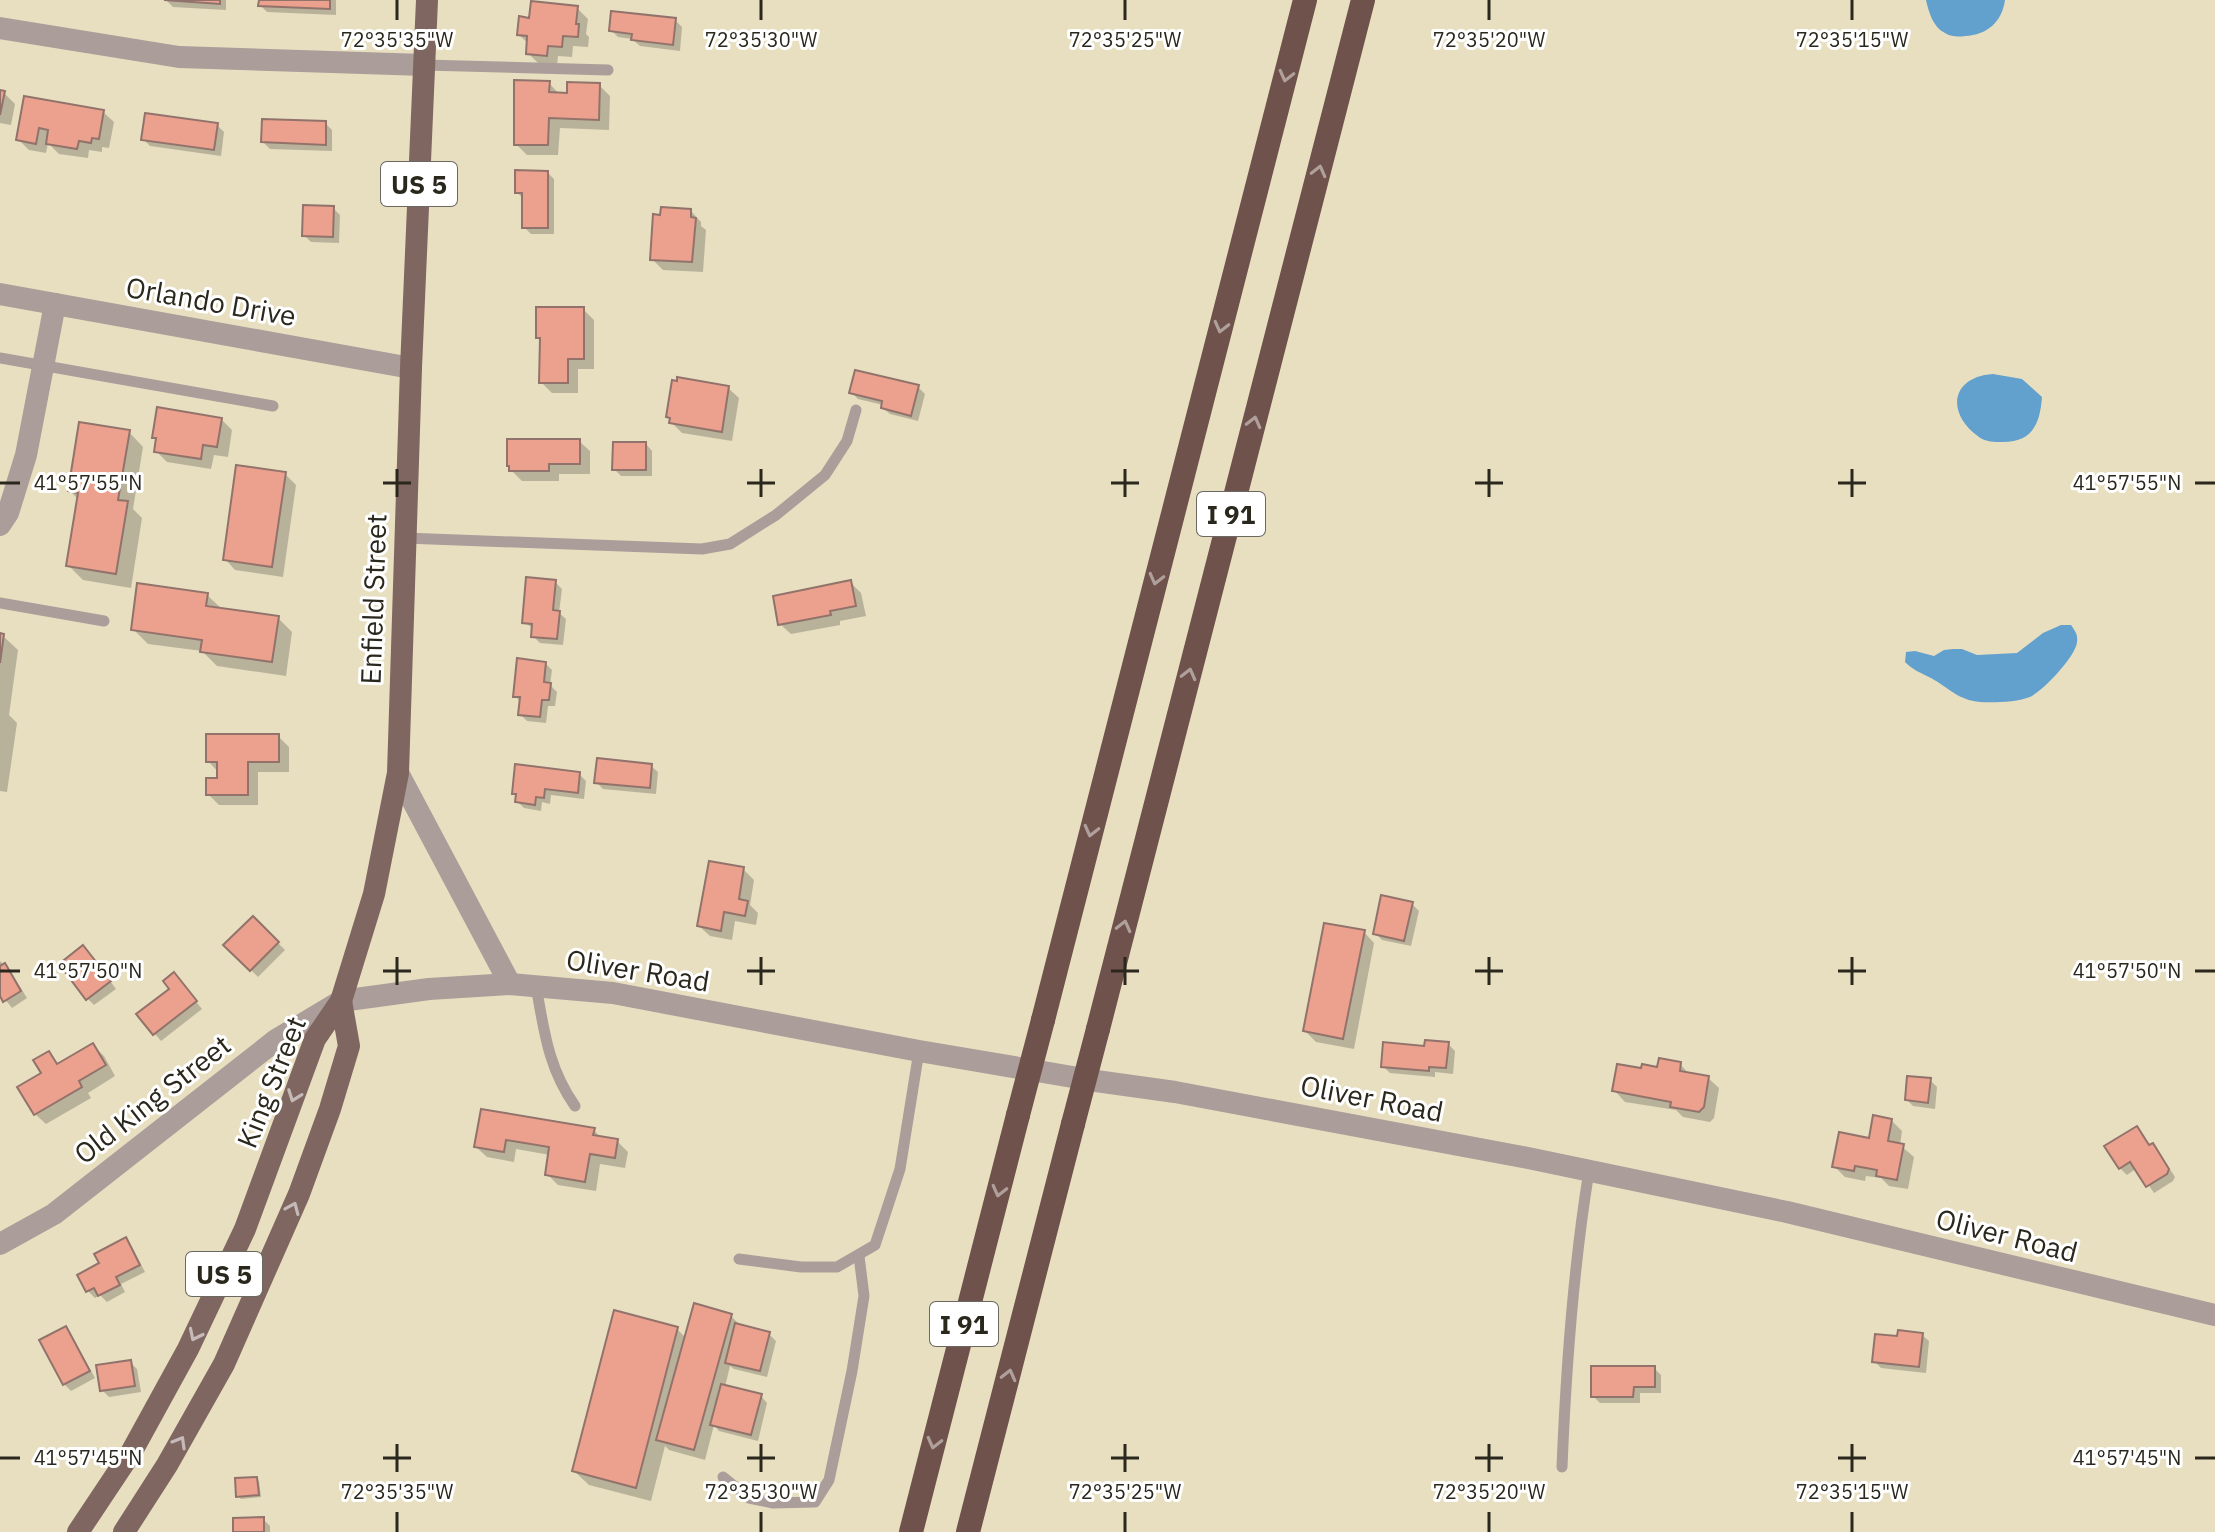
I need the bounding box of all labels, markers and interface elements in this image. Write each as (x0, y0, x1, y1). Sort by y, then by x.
text: 72°35'35"W (341, 26, 454, 53)
text: 72°35'30"W (705, 26, 818, 53)
text: 72°35'25"W (1069, 26, 1182, 53)
text: 72°35'20"W (1433, 26, 1546, 53)
text: 72°35'15"W (1796, 26, 1909, 53)
one-way arrow (1278, 68, 1295, 82)
road number: US 5 (381, 162, 457, 206)
one-way arrow (1310, 164, 1327, 178)
street label: Orlando Drive (123, 268, 299, 334)
one-way arrow (1214, 320, 1231, 334)
one-way arrow (1245, 416, 1262, 430)
text: 41°57'55"N (34, 469, 142, 496)
text: 41°57'55"N (2073, 469, 2181, 496)
road number: I 91 (1197, 492, 1265, 536)
street label: Enfield Street (352, 513, 394, 685)
one-way arrow (1149, 572, 1166, 586)
one-way arrow (1180, 668, 1197, 682)
one-way arrow (1084, 823, 1101, 837)
one-way arrow (1115, 920, 1132, 933)
street label: Oliver Road (564, 940, 712, 1000)
text: 41°57'50"N (34, 957, 142, 984)
text: 41°57'50"N (2073, 957, 2181, 984)
street label: King Street (228, 1011, 314, 1153)
street label: Old King Street (66, 1026, 238, 1172)
street label: Oliver Road (1297, 1066, 1447, 1130)
one-way arrow (287, 1088, 304, 1102)
one-way arrow (991, 1183, 1008, 1197)
street label: Oliver Road (1932, 1200, 2082, 1270)
one-way arrow (284, 1202, 300, 1216)
road number: US 5 (186, 1252, 262, 1296)
road number: I 91 (930, 1302, 998, 1346)
one-way arrow (189, 1327, 205, 1342)
one-way arrow (999, 1369, 1016, 1383)
one-way arrow (926, 1435, 943, 1449)
one-way arrow (170, 1436, 186, 1451)
text: 41°57'45"N (34, 1444, 142, 1471)
text: 41°57'45"N (2073, 1444, 2181, 1471)
text: 72°35'35"W (341, 1478, 454, 1505)
text: 72°35'30"W (705, 1478, 818, 1505)
text: 72°35'25"W (1069, 1478, 1182, 1505)
text: 72°35'20"W (1433, 1478, 1546, 1505)
text: 72°35'15"W (1796, 1478, 1909, 1505)

